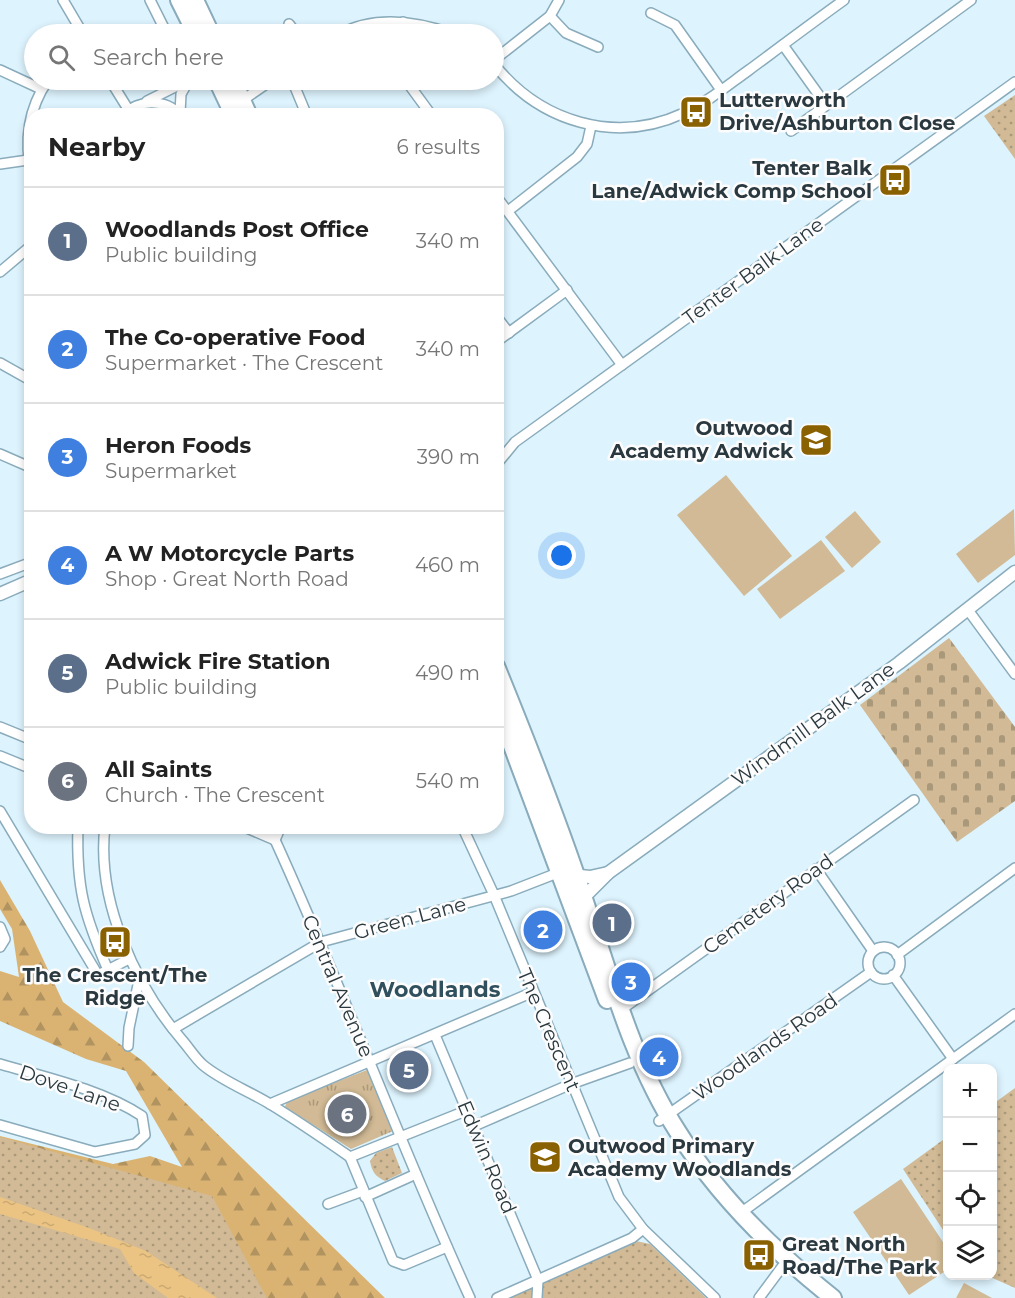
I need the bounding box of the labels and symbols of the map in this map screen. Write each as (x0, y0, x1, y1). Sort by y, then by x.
place label: Lutterworth Drive/Ashburton Close (719, 88, 955, 135)
bus stop icon: Lutterworth Drive/Ashburton Close (678, 94, 714, 130)
place label: Tenter Balk Lane/Adwick Comp School (591, 156, 873, 203)
bus stop icon: Tenter Balk Lane/Adwick Comp School (877, 162, 913, 198)
street label: Tenter Balk Lane (678, 212, 828, 330)
place label: Outwood Academy Adwick (609, 416, 794, 463)
school or university icon: Outwood Academy Adwick (798, 422, 834, 458)
your location (547, 541, 576, 570)
street label: Windmill Balk Lane (727, 657, 899, 791)
street label: Cemetery Road (698, 849, 838, 959)
street label: Green Lane (351, 891, 469, 945)
pin: 1 (592, 900, 632, 946)
pin: 2 (524, 908, 562, 952)
street label: Central Avenue (297, 911, 379, 1061)
bus stop icon: The Crescent/The Ridge (97, 924, 133, 960)
pin: 3 (612, 960, 650, 1004)
place label: The Crescent/The Ridge (23, 963, 207, 1010)
street label: The Crescent (512, 965, 586, 1095)
district label: Woodlands (370, 976, 501, 1003)
street label: Woodlands Road (688, 988, 842, 1106)
pin: 4 (640, 1034, 678, 1080)
pin: 5 (390, 1048, 428, 1092)
street label: Dove Lane (16, 1059, 124, 1117)
pin: 6 (328, 1092, 366, 1136)
street label: Edwin Road (452, 1097, 522, 1217)
place label: Outwood Primary Academy Woodlands (567, 1134, 792, 1181)
school or university icon: Outwood Primary Academy Woodlands (527, 1139, 563, 1175)
place label: Great North Road/The Park (782, 1232, 938, 1279)
bus stop icon: Great North Road/The Park (741, 1237, 777, 1273)

